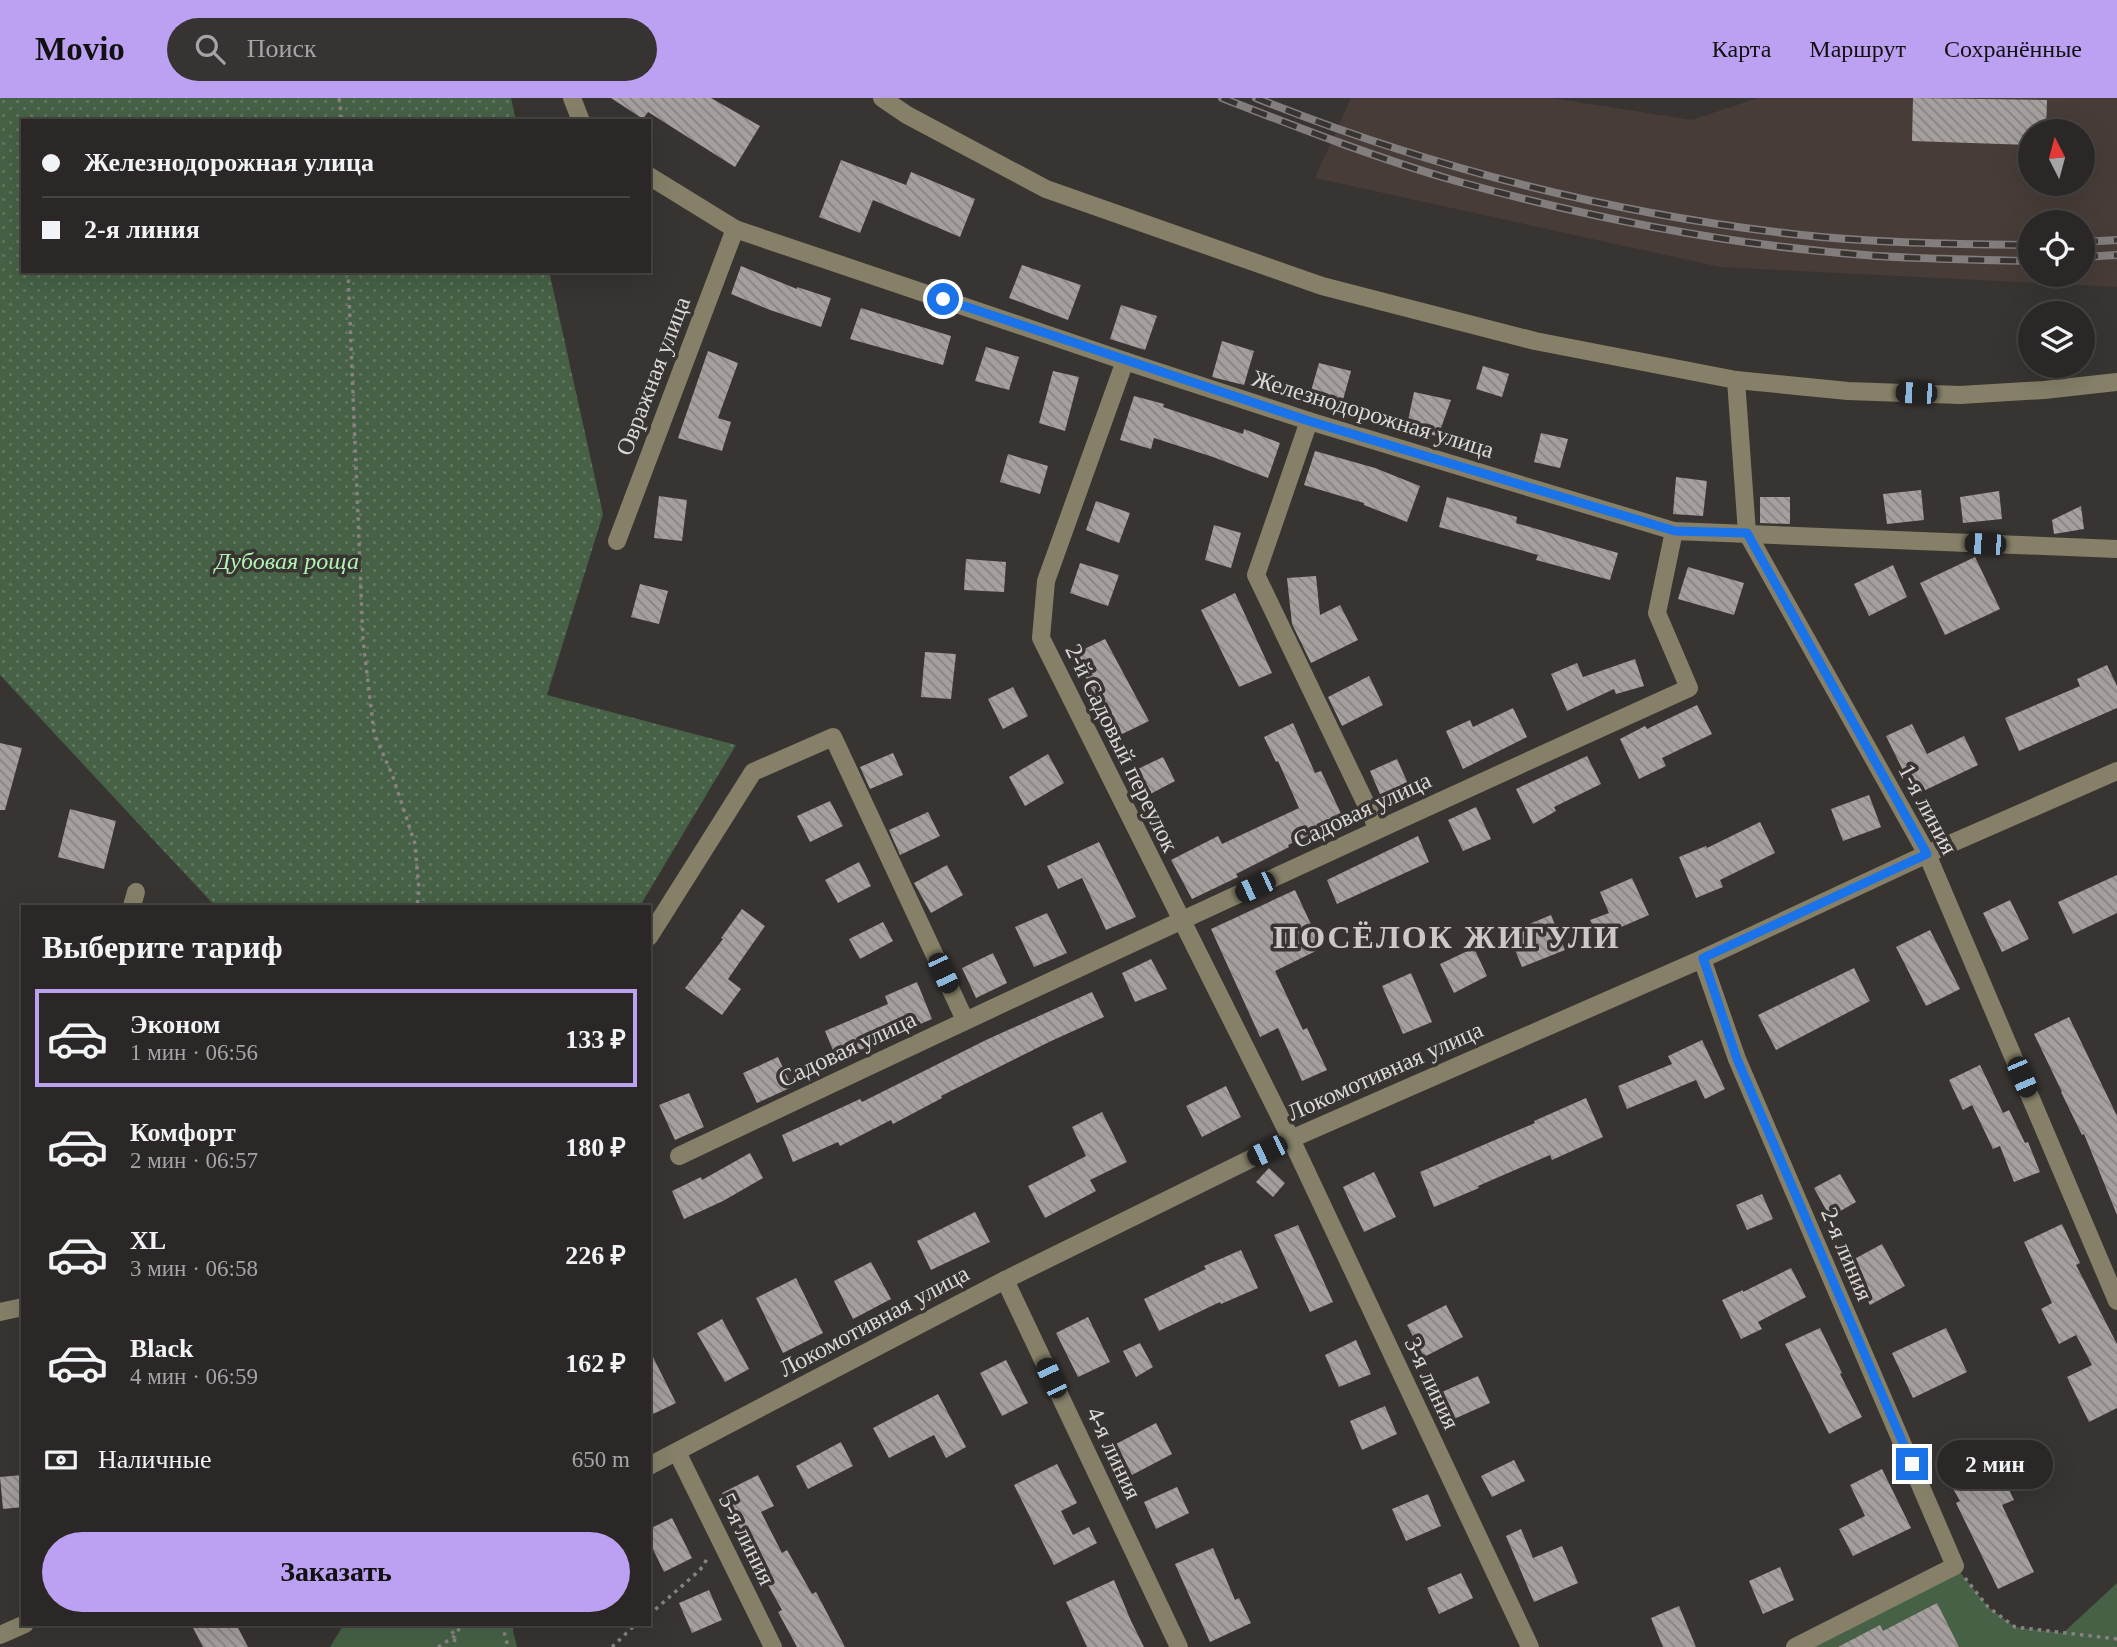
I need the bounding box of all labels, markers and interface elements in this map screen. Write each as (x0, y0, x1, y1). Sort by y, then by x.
search box (167, 18, 657, 81)
icon: search (191, 30, 229, 68)
text: Movio (35, 31, 125, 67)
text: Поиск (247, 34, 317, 63)
text: Карта (1712, 36, 1771, 62)
text: Маршрут (1809, 36, 1906, 62)
text: Сохранённые (1944, 36, 2082, 62)
north arrow (2018, 119, 2095, 196)
map controls (2018, 119, 2095, 378)
text: Железнодорожная улица (84, 148, 374, 177)
button: locate (2018, 210, 2095, 287)
text: 2-я линия (84, 215, 200, 244)
route start (927, 283, 959, 315)
street label: Овражная улица (611, 293, 695, 459)
button: layers (2018, 301, 2095, 378)
street label: Железнодорожная улица (1249, 365, 1497, 463)
car (1895, 382, 1938, 404)
car (1964, 532, 2007, 556)
park label: Дубовая роща (213, 548, 359, 574)
street label: 2-й Садовый переулок (1060, 640, 1184, 857)
street label: 1-я линия (1893, 759, 1963, 859)
street label: Садовая улица (1289, 767, 1435, 853)
car (1232, 869, 1279, 905)
district label: ПОСЁЛОК ЖИГУЛИ (1273, 919, 1621, 955)
text: Выберите тариф (42, 929, 283, 965)
car (925, 950, 962, 996)
street label: Садовая улица (774, 1006, 920, 1092)
icon: car (46, 1007, 109, 1070)
text: Эконом (130, 1010, 220, 1039)
street label: Локомотивная улица (1283, 1016, 1487, 1126)
text: 133 ₽ (565, 1025, 626, 1054)
text: 1 мин · 06:56 (130, 1040, 258, 1065)
car (2005, 1054, 2040, 1100)
icon: car (46, 1115, 109, 1178)
text: Комфорт (130, 1118, 236, 1147)
car (1244, 1132, 1291, 1170)
text: 180 ₽ (565, 1133, 626, 1162)
text: 2 мин · 06:57 (130, 1148, 258, 1173)
street label: 2-я линия (1816, 1204, 1878, 1304)
icon: car (46, 1223, 109, 1286)
text: XL (130, 1226, 166, 1255)
text: 226 ₽ (565, 1241, 626, 1270)
text: 3 мин · 06:58 (130, 1256, 258, 1281)
street label: Локомотивная улица (775, 1260, 974, 1382)
icon: car (46, 1331, 109, 1394)
street label: 3-я линия (1399, 1333, 1465, 1433)
text: Black (130, 1334, 194, 1363)
text: 162 ₽ (565, 1349, 626, 1378)
car (1033, 1355, 1070, 1401)
text: 4 мин · 06:59 (130, 1364, 258, 1389)
street label: 4-я линия (1081, 1403, 1147, 1503)
callout: 2 мин (1937, 1440, 2052, 1488)
icon: cash (42, 1441, 80, 1479)
text: Наличные (98, 1445, 211, 1474)
text: 650 m (572, 1447, 630, 1472)
route end (1896, 1448, 1928, 1480)
text: 2 мин (1965, 1452, 2025, 1477)
street label: 5-я линия (714, 1489, 780, 1589)
button: Заказать (42, 1532, 630, 1612)

